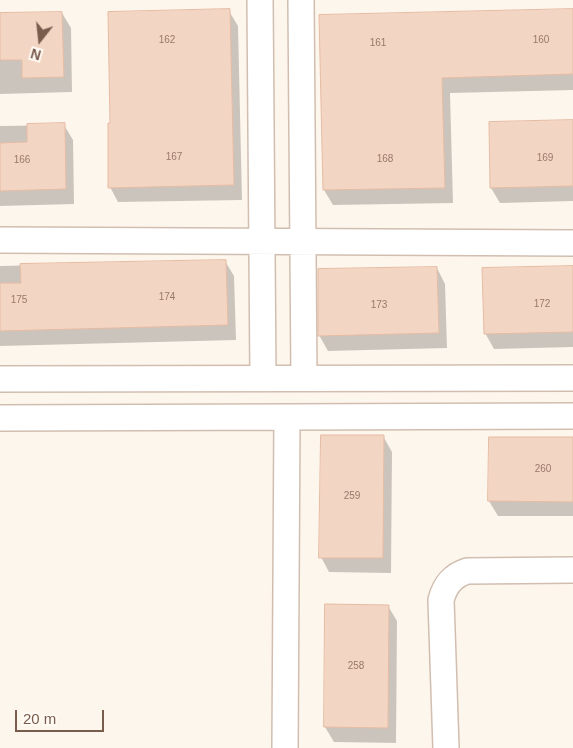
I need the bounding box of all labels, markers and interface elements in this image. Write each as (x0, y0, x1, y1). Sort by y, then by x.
north arrow (15, 15, 65, 65)
house number: 162 (159, 34, 175, 46)
house number: 160 (533, 34, 549, 46)
house number: 161 (370, 37, 386, 49)
text: N (29, 45, 43, 64)
house number: 167 (166, 151, 182, 163)
house number: 169 (537, 152, 553, 164)
house number: 168 (377, 153, 393, 165)
house number: 166 (14, 154, 30, 166)
house number: 174 (159, 291, 175, 303)
house number: 175 (11, 294, 27, 306)
house number: 172 (534, 298, 550, 310)
house number: 173 (371, 299, 387, 311)
house number: 260 (535, 463, 551, 475)
house number: 259 (344, 490, 360, 502)
house number: 258 (348, 660, 364, 672)
scale bar (18, 700, 106, 732)
text: 20 m (23, 710, 56, 727)

